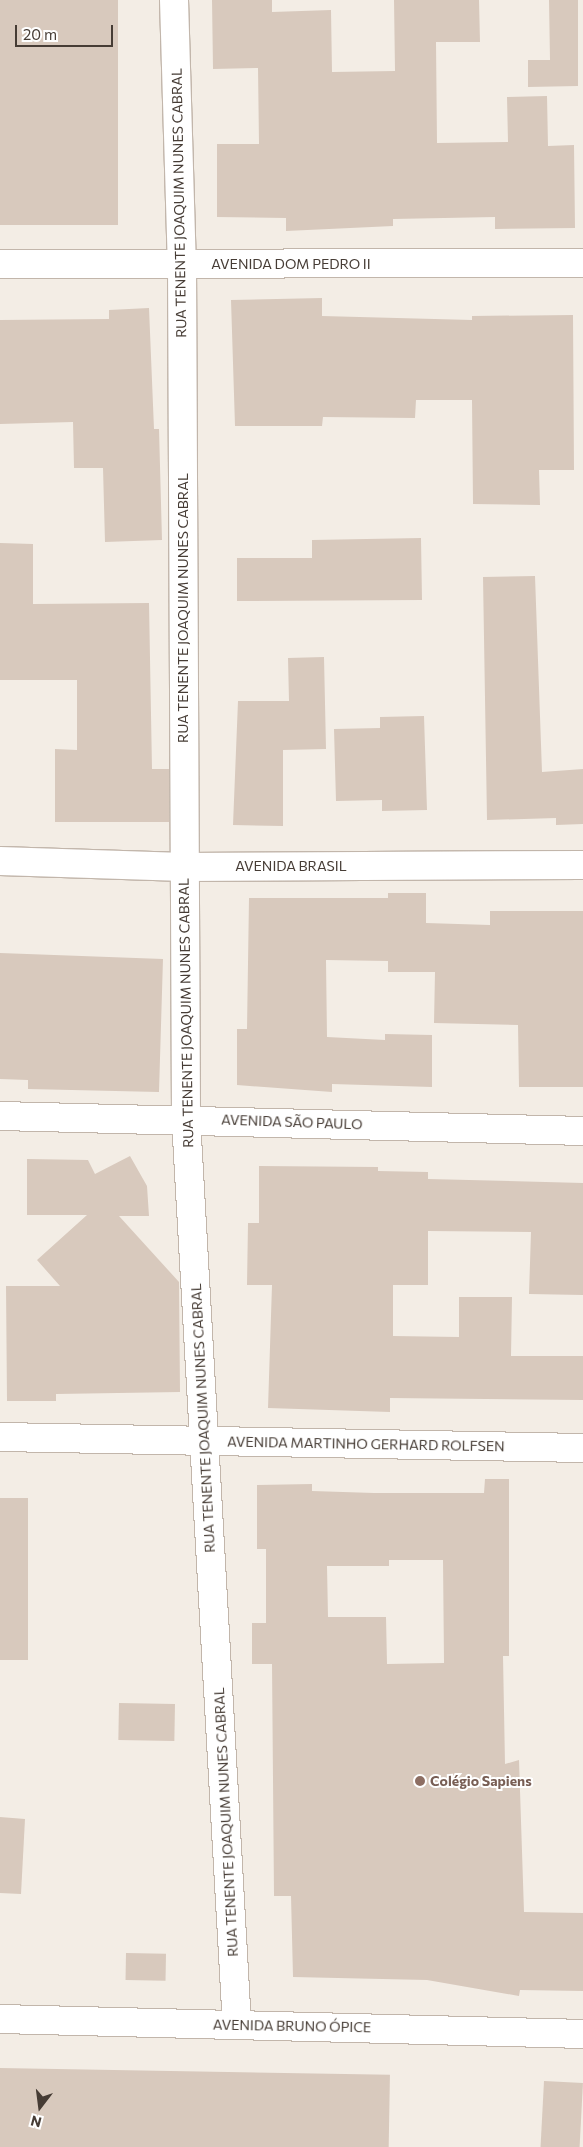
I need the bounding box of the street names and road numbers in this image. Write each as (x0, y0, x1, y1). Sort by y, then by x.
street label: RUA TENENTE JOAQUIM NUNES CABRAL (168, 68, 190, 338)
street label: AVENIDA DOM PEDRO II (211, 256, 371, 272)
street label: RUA TENENTE JOAQUIM NUNES CABRAL (175, 473, 191, 743)
street label: AVENIDA BRASIL (235, 858, 347, 874)
street label: RUA TENENTE JOAQUIM NUNES CABRAL (175, 878, 197, 1148)
street label: AVENIDA SÃO PAULO (221, 1111, 363, 1133)
street label: RUA TENENTE JOAQUIM NUNES CABRAL (188, 1283, 218, 1553)
street label: AVENIDA MARTINHO GERHARD ROLFSEN (227, 1433, 505, 1455)
street label: RUA TENENTE JOAQUIM NUNES CABRAL (211, 1687, 241, 1957)
street label: AVENIDA BRUNO ÓPICE (213, 2016, 371, 2036)

